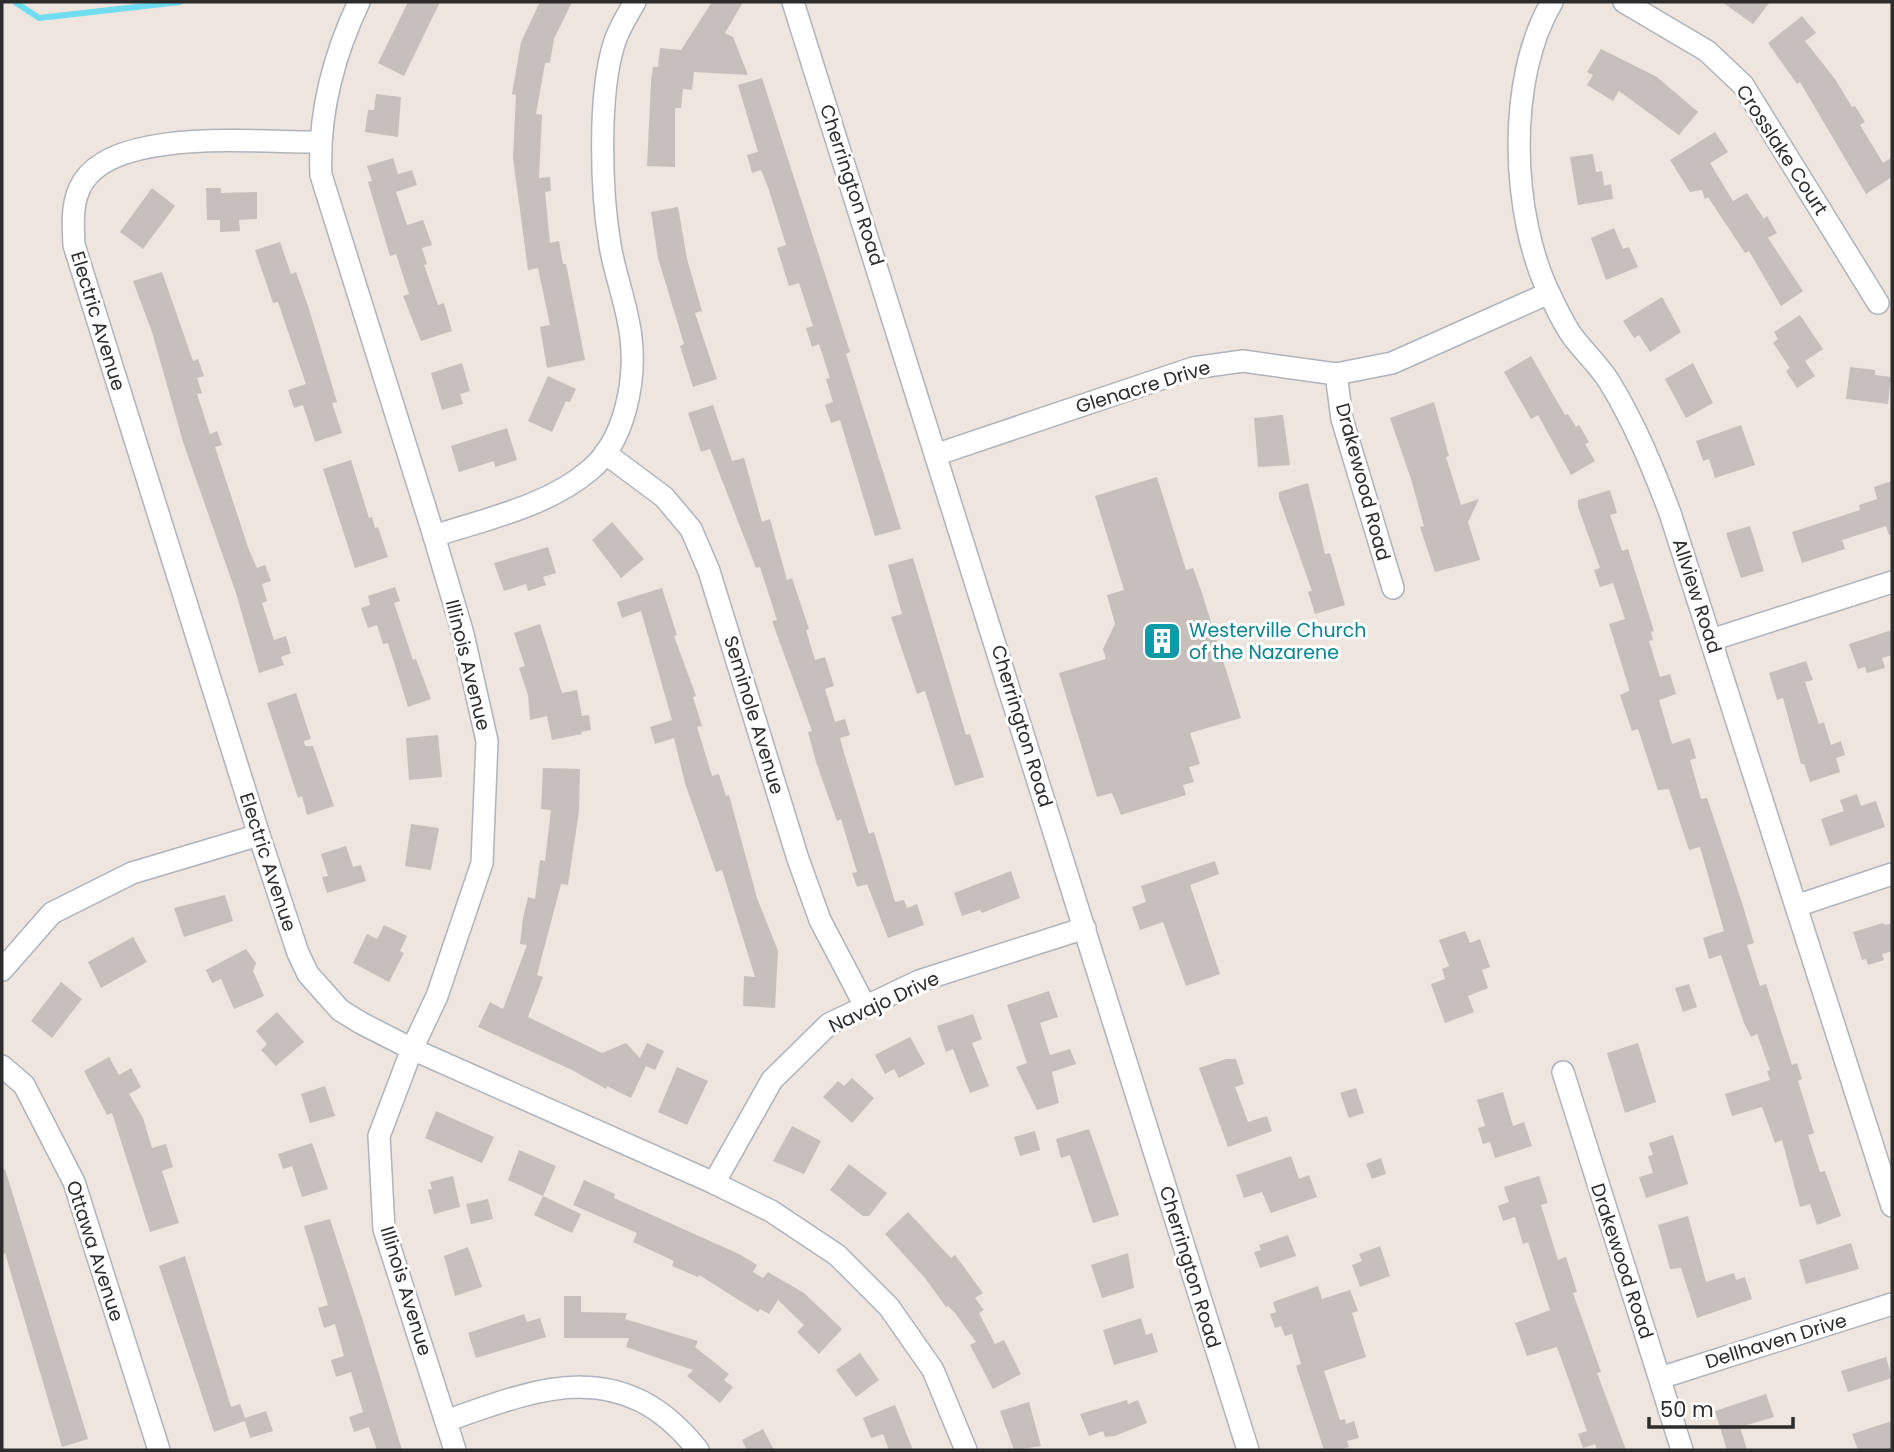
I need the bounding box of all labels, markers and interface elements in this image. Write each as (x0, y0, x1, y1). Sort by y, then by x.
street label: Crosslake Court (1730, 79, 1834, 221)
street label: Cherrington Road (813, 101, 891, 269)
street label: Electric Avenue (64, 248, 132, 394)
street label: Glenacre Drive (1072, 354, 1214, 420)
street label: Drakewood Road (1329, 400, 1397, 564)
street label: Allview Road (1666, 535, 1728, 657)
street label: Illinois Avenue (439, 597, 497, 733)
place label: Westerville Church of the Nazarene (1189, 617, 1366, 666)
building icon: Westerville Church of the Nazarene (1141, 620, 1183, 662)
street label: Seminole Avenue (717, 632, 791, 798)
street label: Cherrington Road (985, 642, 1059, 810)
street label: Electric Avenue (233, 789, 303, 935)
street label: Navajo Drive (824, 965, 944, 1039)
street label: Ottawa Avenue (60, 1177, 130, 1325)
street label: Drakewood Road (1584, 1180, 1660, 1342)
street label: Cherrington Road (1153, 1183, 1227, 1351)
street label: Illinois Avenue (373, 1223, 439, 1359)
street label: Dellhaven Drive (1702, 1307, 1850, 1375)
scale bar (1649, 1386, 1792, 1430)
text: 50 m (1660, 1395, 1714, 1424)

